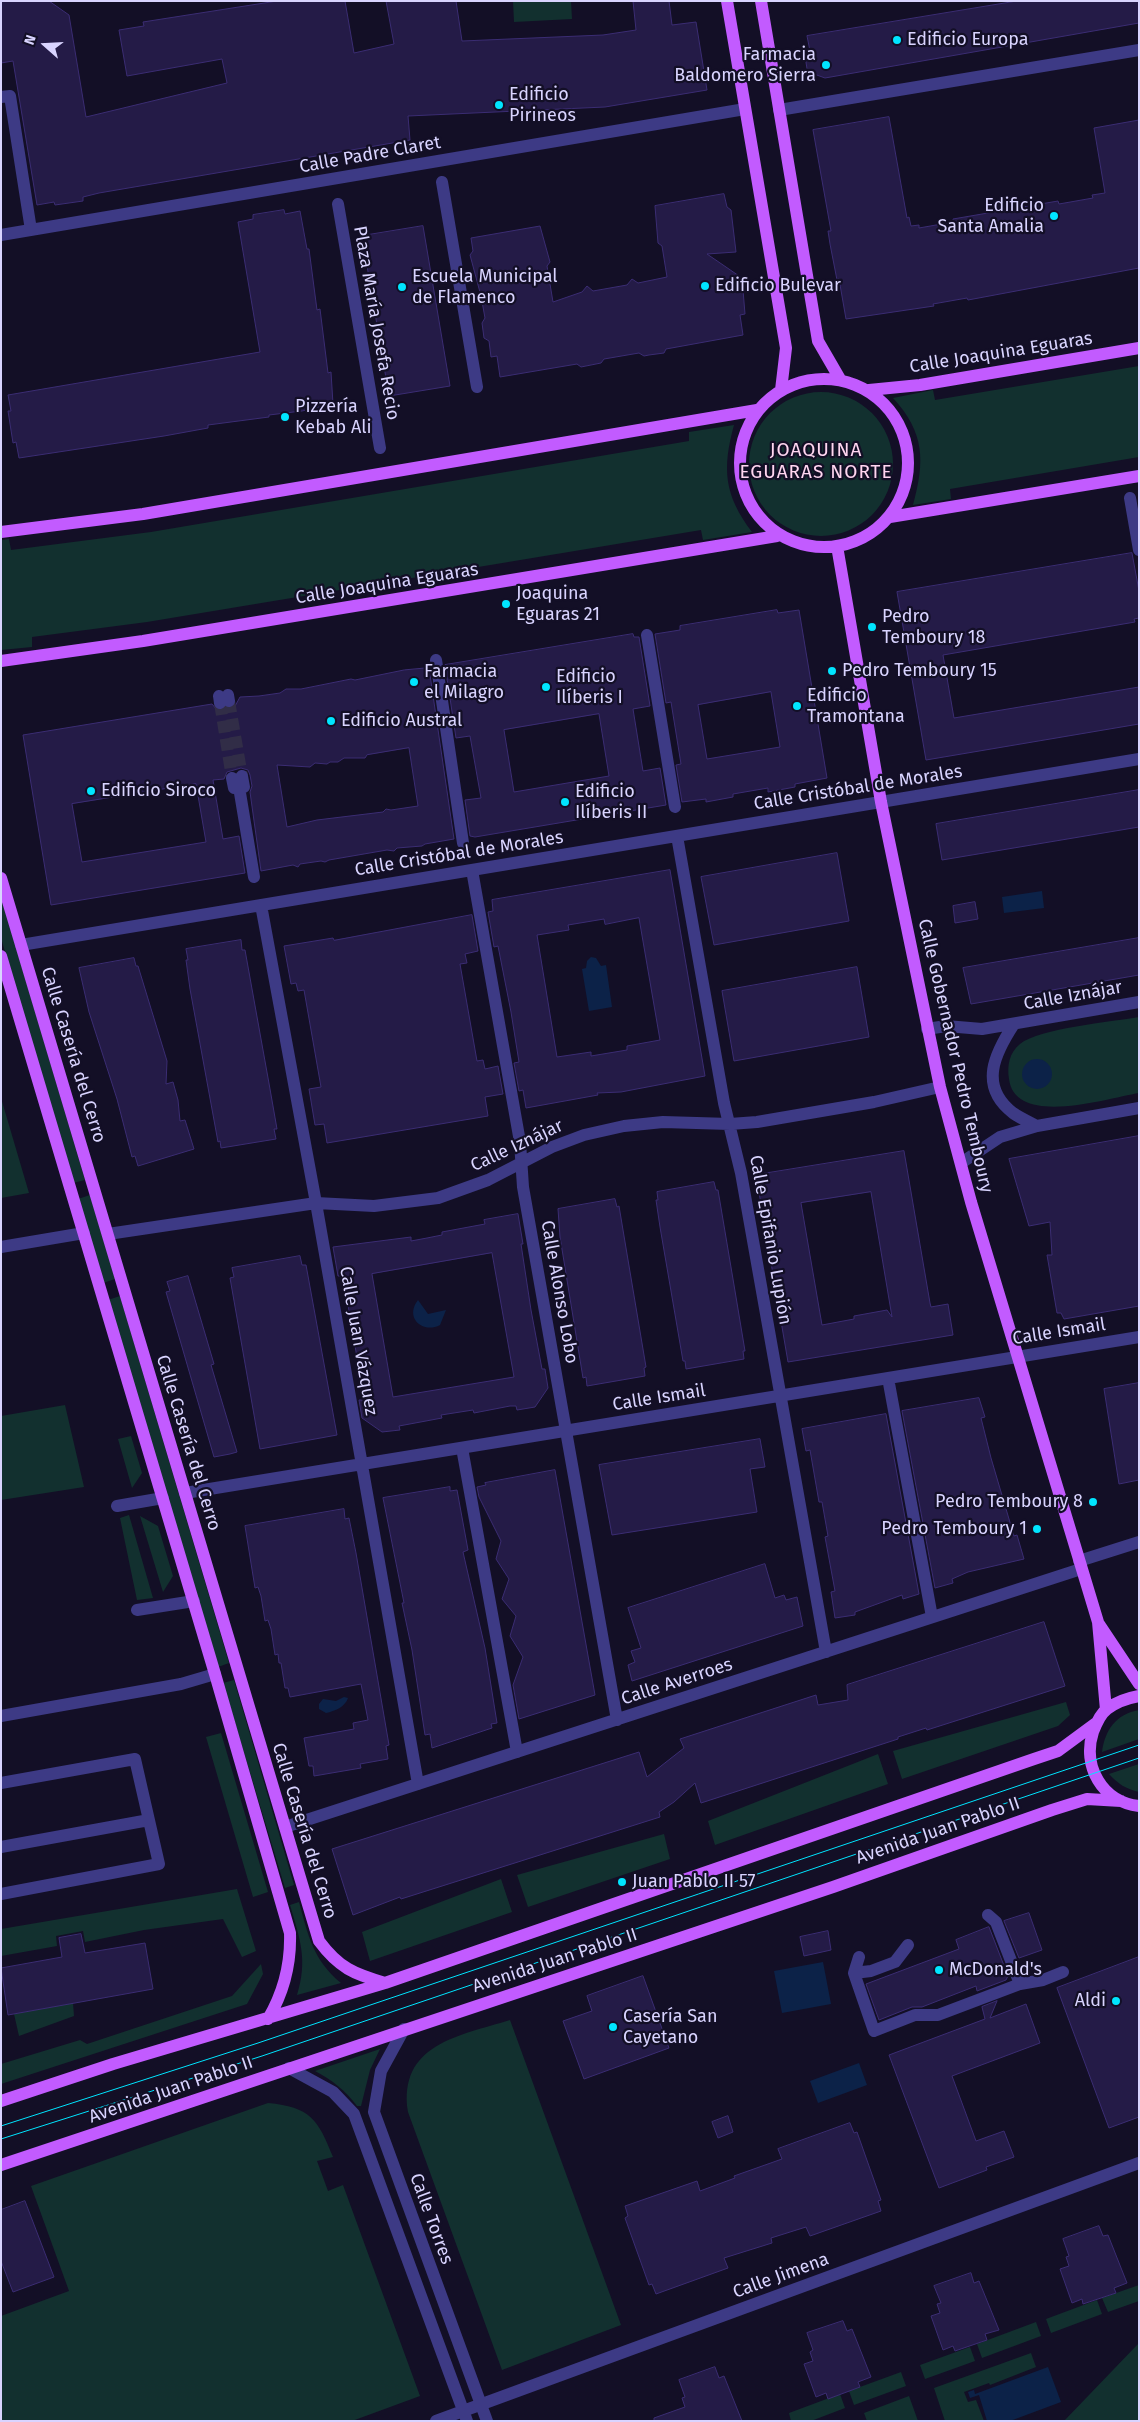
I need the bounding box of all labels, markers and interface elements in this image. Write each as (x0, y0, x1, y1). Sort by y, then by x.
north arrow (20, 20, 70, 70)
place label: Edificio Europa (907, 29, 1028, 51)
text: N (21, 33, 40, 47)
marker: Edificio Europa (891, 34, 903, 46)
place label: Farmacia Baldomero Sierra (674, 44, 816, 86)
marker: Farmacia Baldomero Sierra (820, 59, 832, 71)
place label: Edificio Pirineos (509, 84, 576, 126)
marker: Edificio Pirineos (493, 99, 505, 111)
street label: Calle Padre Claret (298, 132, 442, 178)
place label: Edificio Santa Amalia (937, 195, 1044, 238)
marker: Edificio Santa Amalia (1048, 210, 1060, 222)
street label: Plaza María Josefa Recio (348, 224, 404, 422)
place label: Escuela Municipal de Flamenco (412, 266, 558, 308)
place label: Edificio Bulevar (715, 275, 841, 297)
marker: Edificio Bulevar (699, 280, 711, 292)
marker: Escuela Municipal de Flamenco (396, 281, 408, 293)
street label: Calle Joaquina Eguaras (908, 328, 1094, 378)
place label: Pizzería Kebab Ali (295, 396, 372, 438)
marker: Pizzería Kebab Ali (279, 411, 291, 423)
district label: JOAQUINA EGUARAS NORTE (738, 440, 894, 484)
street label: Calle Joaquina Eguaras (294, 559, 480, 609)
place label: Joaquina Eguaras 21 (516, 583, 600, 626)
marker: Joaquina Eguaras 21 (500, 598, 512, 610)
place label: Pedro Temboury 18 (882, 606, 986, 649)
marker: Pedro Temboury 18 (866, 621, 878, 633)
place label: Pedro Temboury 15 (842, 660, 997, 682)
place label: Farmacia el Milagro (424, 661, 504, 704)
marker: Pedro Temboury 15 (826, 665, 838, 677)
place label: Edificio Ilíberis I (556, 666, 623, 709)
marker: Farmacia el Milagro (408, 676, 420, 688)
marker: Edificio Ilíberis I (540, 681, 552, 693)
place label: Edificio Tramontana (807, 685, 905, 728)
marker: Edificio Tramontana (791, 700, 803, 712)
place label: Edificio Austral (341, 710, 462, 732)
marker: Edificio Austral (325, 715, 337, 727)
street label: Calle Cristóbal de Morales (752, 761, 964, 815)
place label: Edificio Siroco (101, 780, 216, 802)
place label: Edificio Ilíberis II (575, 781, 647, 824)
marker: Edificio Siroco (85, 785, 97, 797)
marker: Edificio Ilíberis II (559, 796, 571, 808)
street label: Calle Cristóbal de Morales (353, 827, 565, 881)
street label: Calle Gobernador Pedro Temboury (913, 917, 997, 1195)
street label: Calle Casería del Cerro (36, 964, 110, 1146)
street label: Calle Iznájar (1022, 977, 1124, 1015)
street label: Calle Iznájar (467, 1115, 567, 1177)
street label: Calle Epifanio Lupión (744, 1153, 796, 1327)
street label: Calle Alonso Lobo (536, 1219, 582, 1365)
street label: Calle Juan Vázquez (334, 1265, 382, 1417)
street label: Calle Ismail (1011, 1314, 1107, 1350)
street label: Calle Casería del Cerro (151, 1352, 225, 1534)
street label: Calle Ismail (611, 1380, 707, 1416)
place label: Pedro Temboury 8 (935, 1491, 1083, 1513)
marker: Pedro Temboury 8 (1087, 1496, 1099, 1508)
place label: Pedro Temboury 1 (881, 1518, 1027, 1540)
marker: Pedro Temboury 1 (1031, 1523, 1043, 1535)
street label: Calle Averroes (619, 1654, 735, 1710)
street label: Calle Casería del Cerro (267, 1740, 341, 1922)
street label: Avenida Juan Pablo II (853, 1793, 1023, 1869)
place label: Juan Pablo II 57 (632, 1871, 755, 1893)
marker: Juan Pablo II 57 (616, 1876, 628, 1888)
street label: Avenida Juan Pablo II (470, 1924, 640, 1998)
place label: McDonald's (949, 1959, 1042, 1981)
marker: McDonald's (933, 1964, 945, 1976)
place label: Aldi (1075, 1990, 1106, 2012)
marker: Aldi (1110, 1995, 1122, 2007)
place label: Casería San Cayetano (623, 2006, 717, 2048)
marker: Casería San Cayetano (607, 2021, 619, 2033)
street label: Avenida Juan Pablo II (86, 2052, 256, 2128)
street label: Calle Torres (405, 2171, 457, 2267)
street label: Calle Jimena (730, 2249, 832, 2303)

